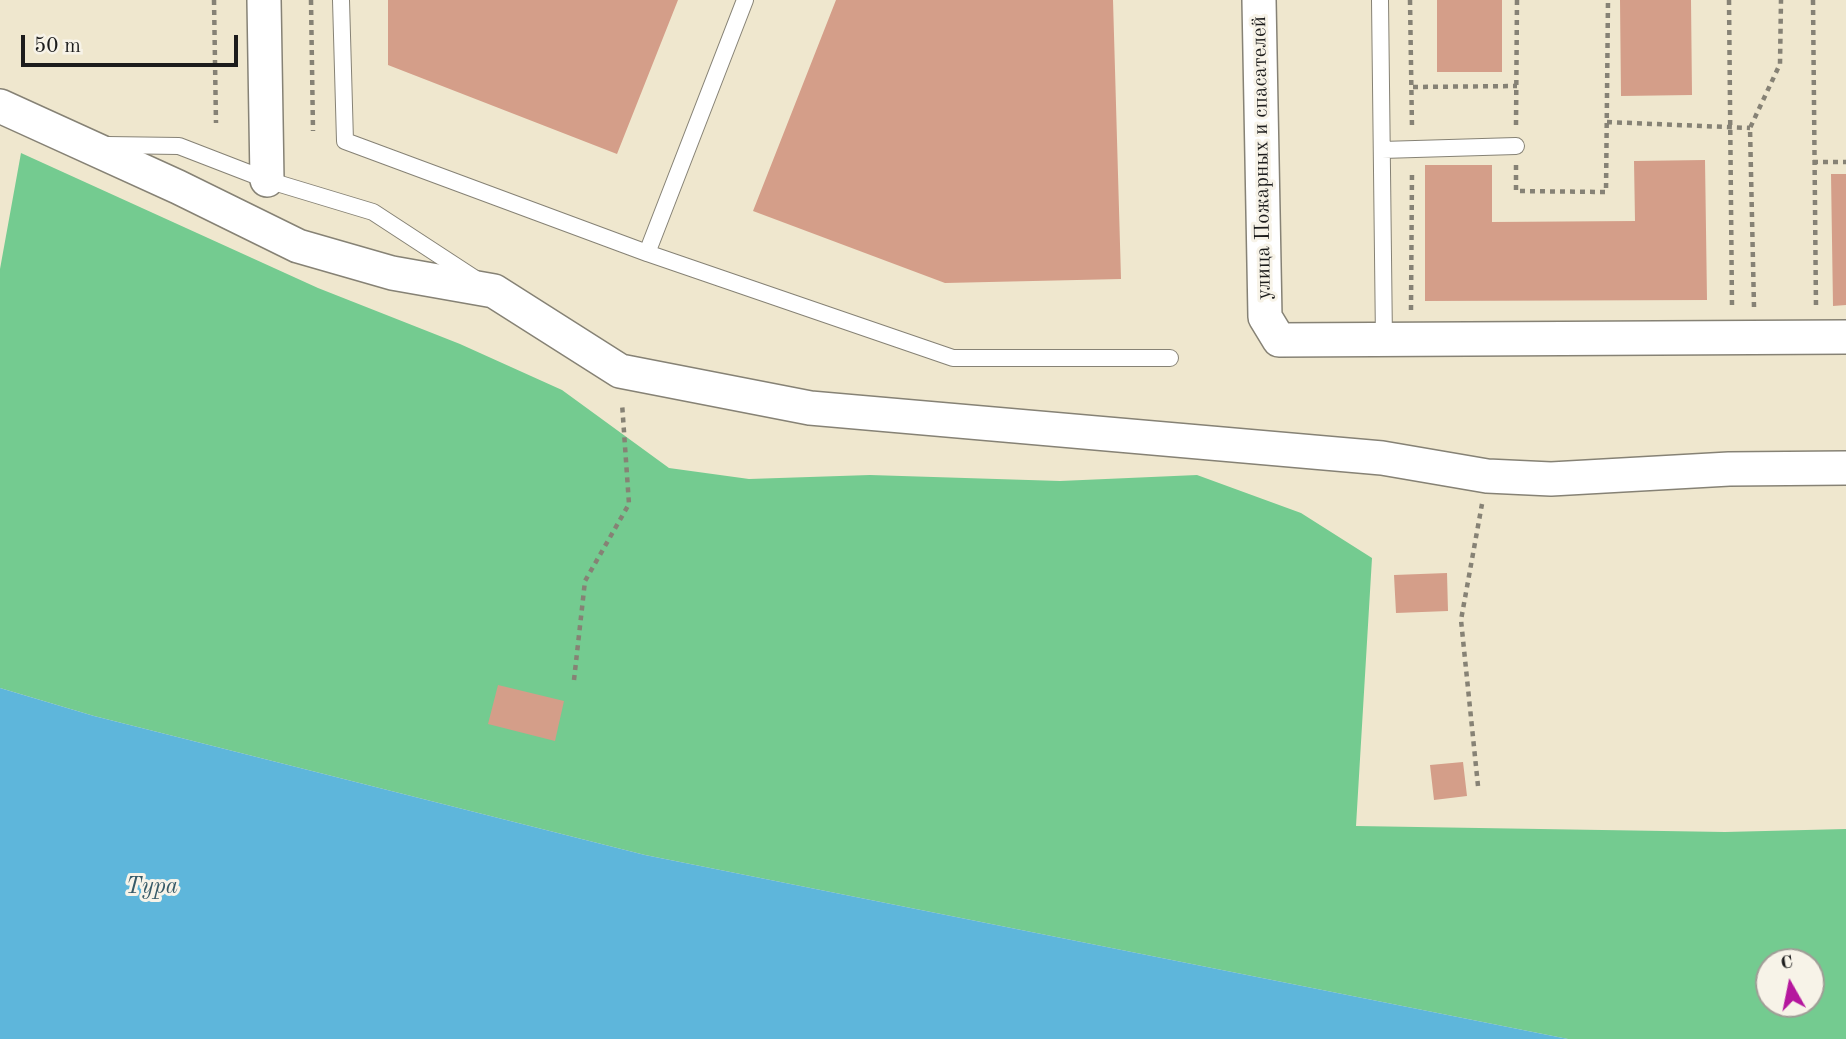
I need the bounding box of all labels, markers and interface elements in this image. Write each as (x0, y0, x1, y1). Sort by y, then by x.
street label: улица Пожарных и спасателей (1247, 16, 1277, 300)
scale bar (24, 21, 242, 65)
text: 50 m (34, 36, 81, 57)
water label: Тура (126, 873, 178, 901)
north arrow (1755, 948, 1825, 1018)
text: С (1779, 953, 1795, 974)

